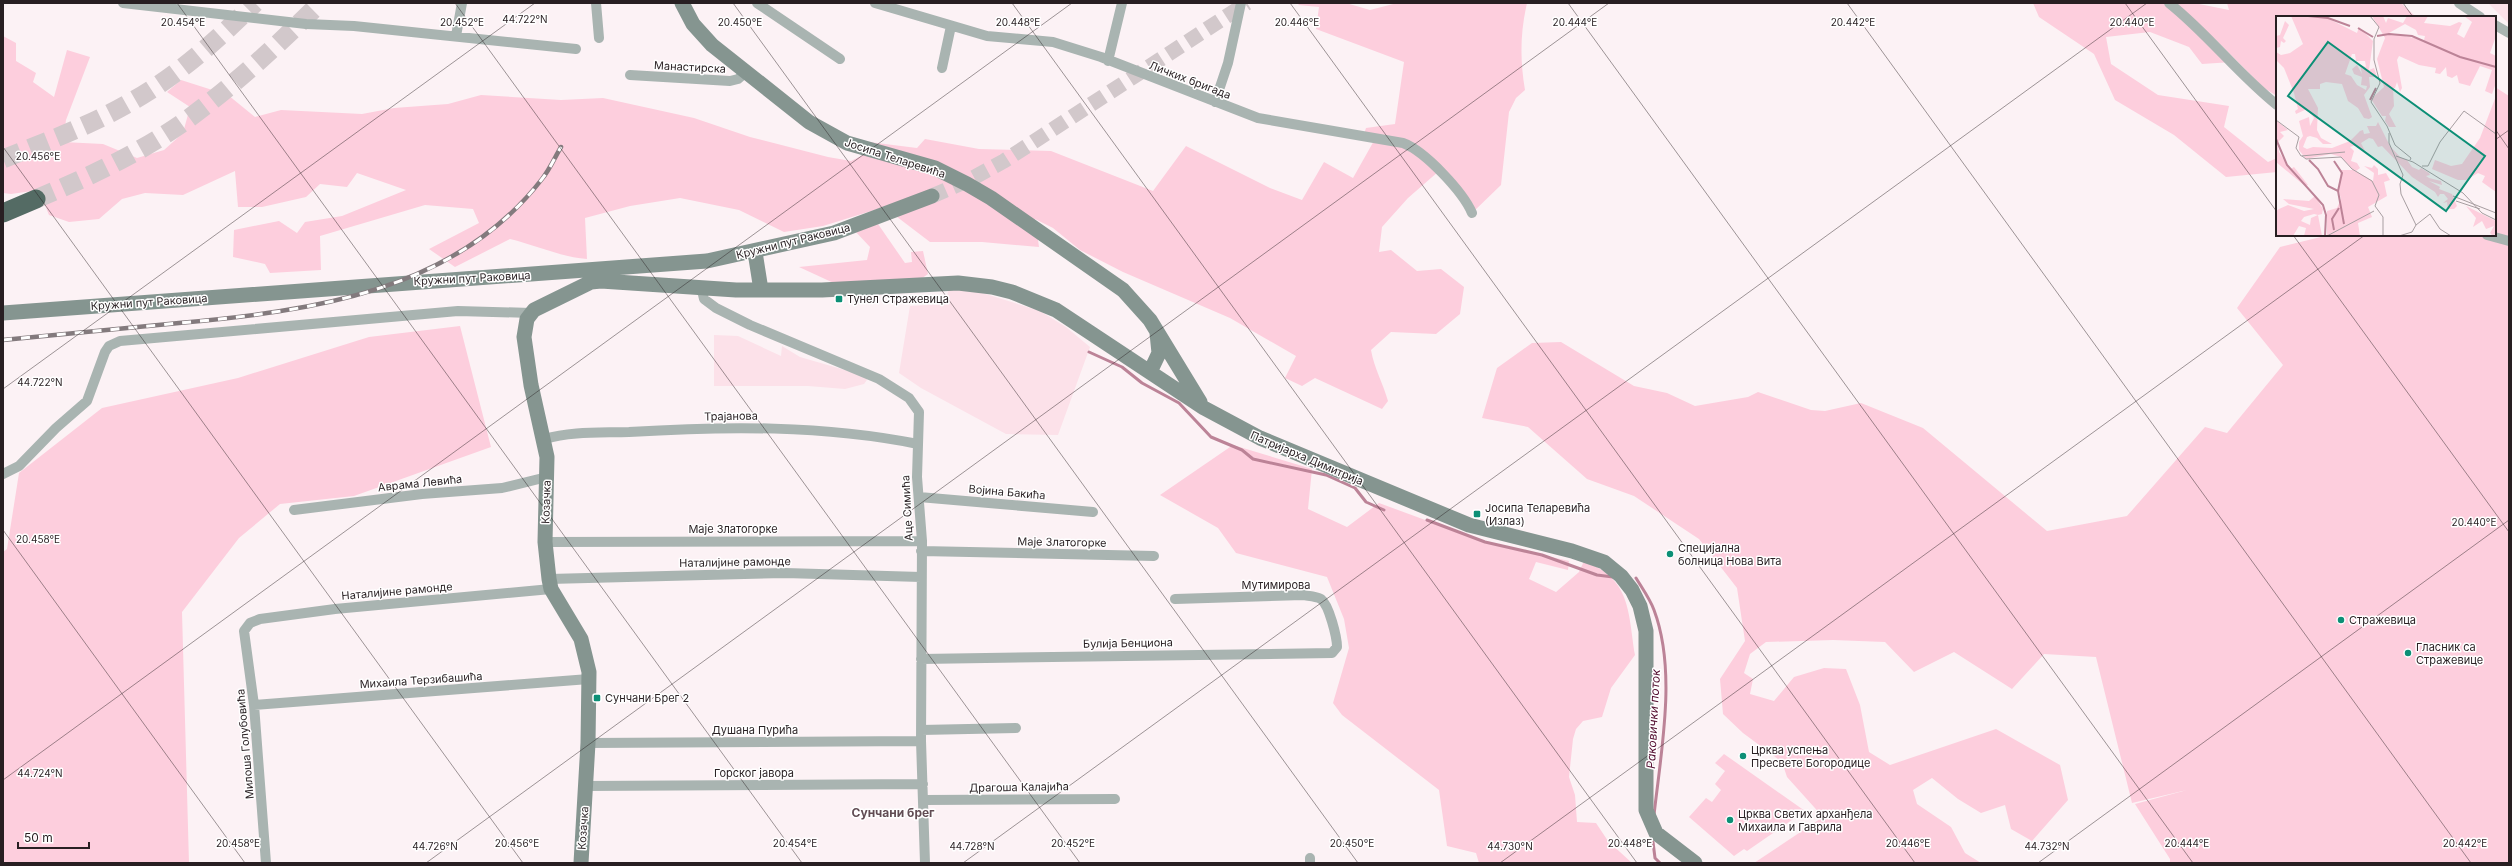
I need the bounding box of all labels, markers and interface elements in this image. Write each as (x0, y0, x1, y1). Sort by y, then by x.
text: 44.722°N (502, 13, 548, 25)
text: 20.454°E (161, 16, 205, 28)
text: 20.452°E (440, 16, 484, 28)
text: 20.450°E (718, 16, 762, 28)
text: 20.448°E (996, 16, 1040, 28)
text: 20.446°E (1275, 16, 1319, 28)
text: 20.444°E (1553, 16, 1597, 28)
text: 20.442°E (1831, 16, 1875, 28)
text: 20.440°E (2110, 16, 2154, 28)
inset map (2276, 16, 2496, 236)
street label: Манастирска (654, 58, 726, 76)
street label: Личких бригада (1147, 58, 1233, 102)
street label: Јосипа Теларевића (843, 135, 947, 181)
text: 20.456°E (16, 150, 60, 162)
street label: Кружни пут Раковица (735, 220, 851, 262)
street label: Кружни пут Раковица (413, 268, 531, 288)
street label: Кружни пут Раковица (90, 291, 208, 313)
place label: Тунел Стражевица (847, 292, 949, 306)
marker: Тунел Стражевица (834, 294, 844, 304)
text: 44.722°N (17, 376, 63, 388)
street label: Трајанова (704, 409, 758, 423)
street label: Патријарха Димитрија (1248, 428, 1366, 488)
street label: Аврама Левића (377, 472, 463, 494)
street label: Аце Симића (898, 475, 916, 541)
street label: Козачка (538, 480, 554, 524)
street label: Војина Бакића (968, 482, 1046, 502)
place label: Јосипа Теларевића (Излаз) (1485, 501, 1590, 528)
marker: Јосипа Теларевића (Излаз) (1472, 509, 1482, 519)
text: 20.440°E (2452, 516, 2496, 528)
street label: Маје Златогорке (688, 522, 778, 536)
text: 20.458°E (16, 533, 60, 545)
street label: Маје Златогорке (1017, 534, 1107, 550)
place label: Специјална болница Нова Вита (1678, 541, 1782, 568)
marker: Специјална болница Нова Вита (1665, 549, 1675, 559)
street label: Наталијине рамонде (679, 554, 791, 570)
street label: Мутимирова (1242, 578, 1310, 592)
street label: Наталијине рамонде (341, 579, 453, 603)
place label: Стражевица (2349, 613, 2416, 627)
marker: Стражевица (2336, 615, 2346, 625)
street label: Булија Бенциона (1083, 635, 1173, 651)
place label: Гласник са Стражевице (2416, 640, 2483, 667)
marker: Гласник са Стражевице (2403, 648, 2413, 658)
water label: Раковички поток (1643, 668, 1663, 769)
street label: Михаила Терзибашића (359, 669, 483, 691)
street label: Милоша Голубовића (233, 688, 257, 800)
place label: Сунчани Брег 2 (605, 691, 689, 705)
marker: Сунчани Брег 2 (592, 693, 602, 703)
street label: Душана Пурића (712, 723, 798, 737)
place label: Црква успења Пресвете Богородице (1751, 743, 1870, 770)
marker: Црква успења Пресвете Богородице (1738, 751, 1748, 761)
street label: Горског јавора (714, 766, 794, 780)
text: 44.724°N (17, 767, 63, 779)
street label: Драгоша Калајића (969, 779, 1069, 795)
district label: Сунчани брег (851, 805, 935, 820)
street label: Козачка (574, 806, 592, 850)
place label: Црква Светих арханђела Михаила и Гаврила (1738, 807, 1872, 834)
marker: Црква Светих арханђела Михаила и Гаврила (1725, 815, 1735, 825)
scale bar (18, 824, 89, 850)
text: 50 m (24, 830, 53, 845)
text: 20.458°E (216, 837, 260, 849)
text: 20.456°E (495, 837, 539, 849)
text: 20.454°E (773, 837, 817, 849)
text: 20.452°E (1051, 837, 1095, 849)
text: 20.450°E (1330, 837, 1374, 849)
text: 20.448°E (1608, 837, 1652, 849)
text: 20.446°E (1886, 837, 1930, 849)
text: 20.444°E (2165, 837, 2209, 849)
text: 20.442°E (2443, 837, 2487, 849)
text: 44.726°N (412, 840, 458, 852)
text: 44.728°N (949, 840, 995, 852)
text: 44.730°N (1487, 840, 1533, 852)
text: 44.732°N (2024, 840, 2070, 852)

